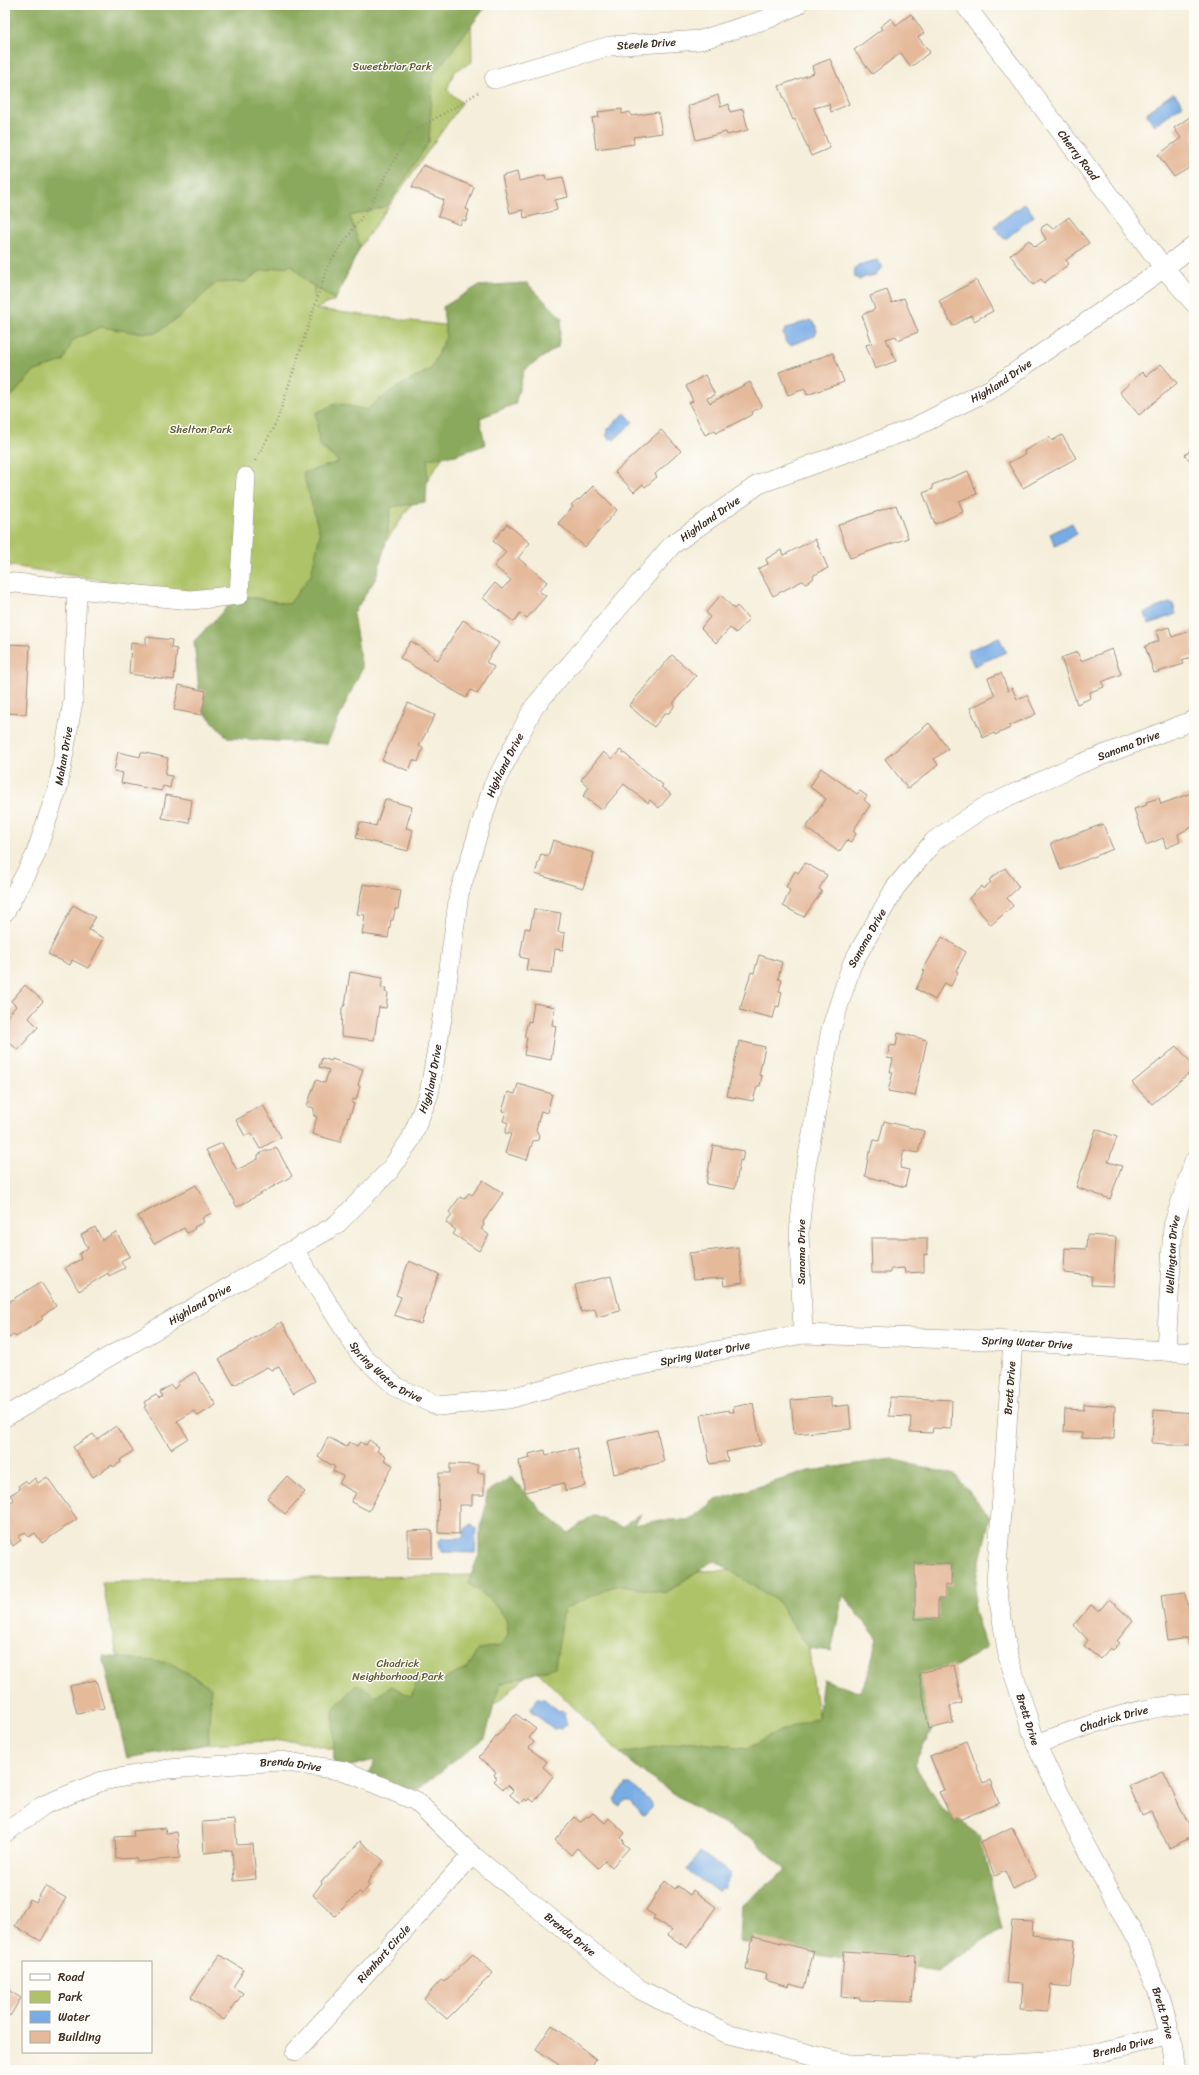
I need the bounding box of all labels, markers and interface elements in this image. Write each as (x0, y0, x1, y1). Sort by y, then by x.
street label: Steele Drive (616, 32, 677, 55)
park label: Sweetbriar Park (352, 57, 432, 76)
street label: Cherry Road (1053, 125, 1105, 185)
street label: Highland Drive (967, 354, 1036, 408)
park label: Shelton Park (170, 420, 233, 439)
street label: Highland Drive (675, 490, 744, 547)
street label: Mahan Drive (49, 724, 78, 787)
street label: Sanoma Drive (1094, 724, 1163, 766)
street label: Highland Drive (481, 729, 529, 800)
street label: Sanoma Drive (842, 904, 891, 971)
street label: Highland Drive (413, 1042, 447, 1116)
street label: Wellington Drive (1160, 1212, 1186, 1294)
street label: Sanoma Drive (792, 1219, 811, 1285)
street label: Highland Drive (164, 1278, 235, 1330)
street label: Spring Water Drive (981, 1330, 1074, 1354)
street label: Spring Water Drive (658, 1335, 752, 1371)
street label: Spring Water Drive (345, 1337, 426, 1408)
street label: Brett Drive (999, 1360, 1021, 1415)
park label: Chadrick Neighborhood Park (352, 1654, 444, 1686)
street label: Brett Drive (1011, 1691, 1046, 1748)
street label: Chadrick Drive (1077, 1700, 1150, 1737)
street label: Brenda Drive (259, 1751, 323, 1777)
street label: Brenda Drive (540, 1907, 601, 1961)
street label: Rienhart Circle (352, 1920, 415, 1987)
legend (22, 1961, 152, 2053)
text: Road (58, 1966, 85, 1988)
street label: Brett Drive (1147, 1984, 1180, 2041)
text: Park (58, 1986, 83, 2008)
text: Water (58, 2006, 91, 2028)
text: Building (58, 2026, 101, 2048)
street label: Brenda Drive (1091, 2030, 1156, 2063)

